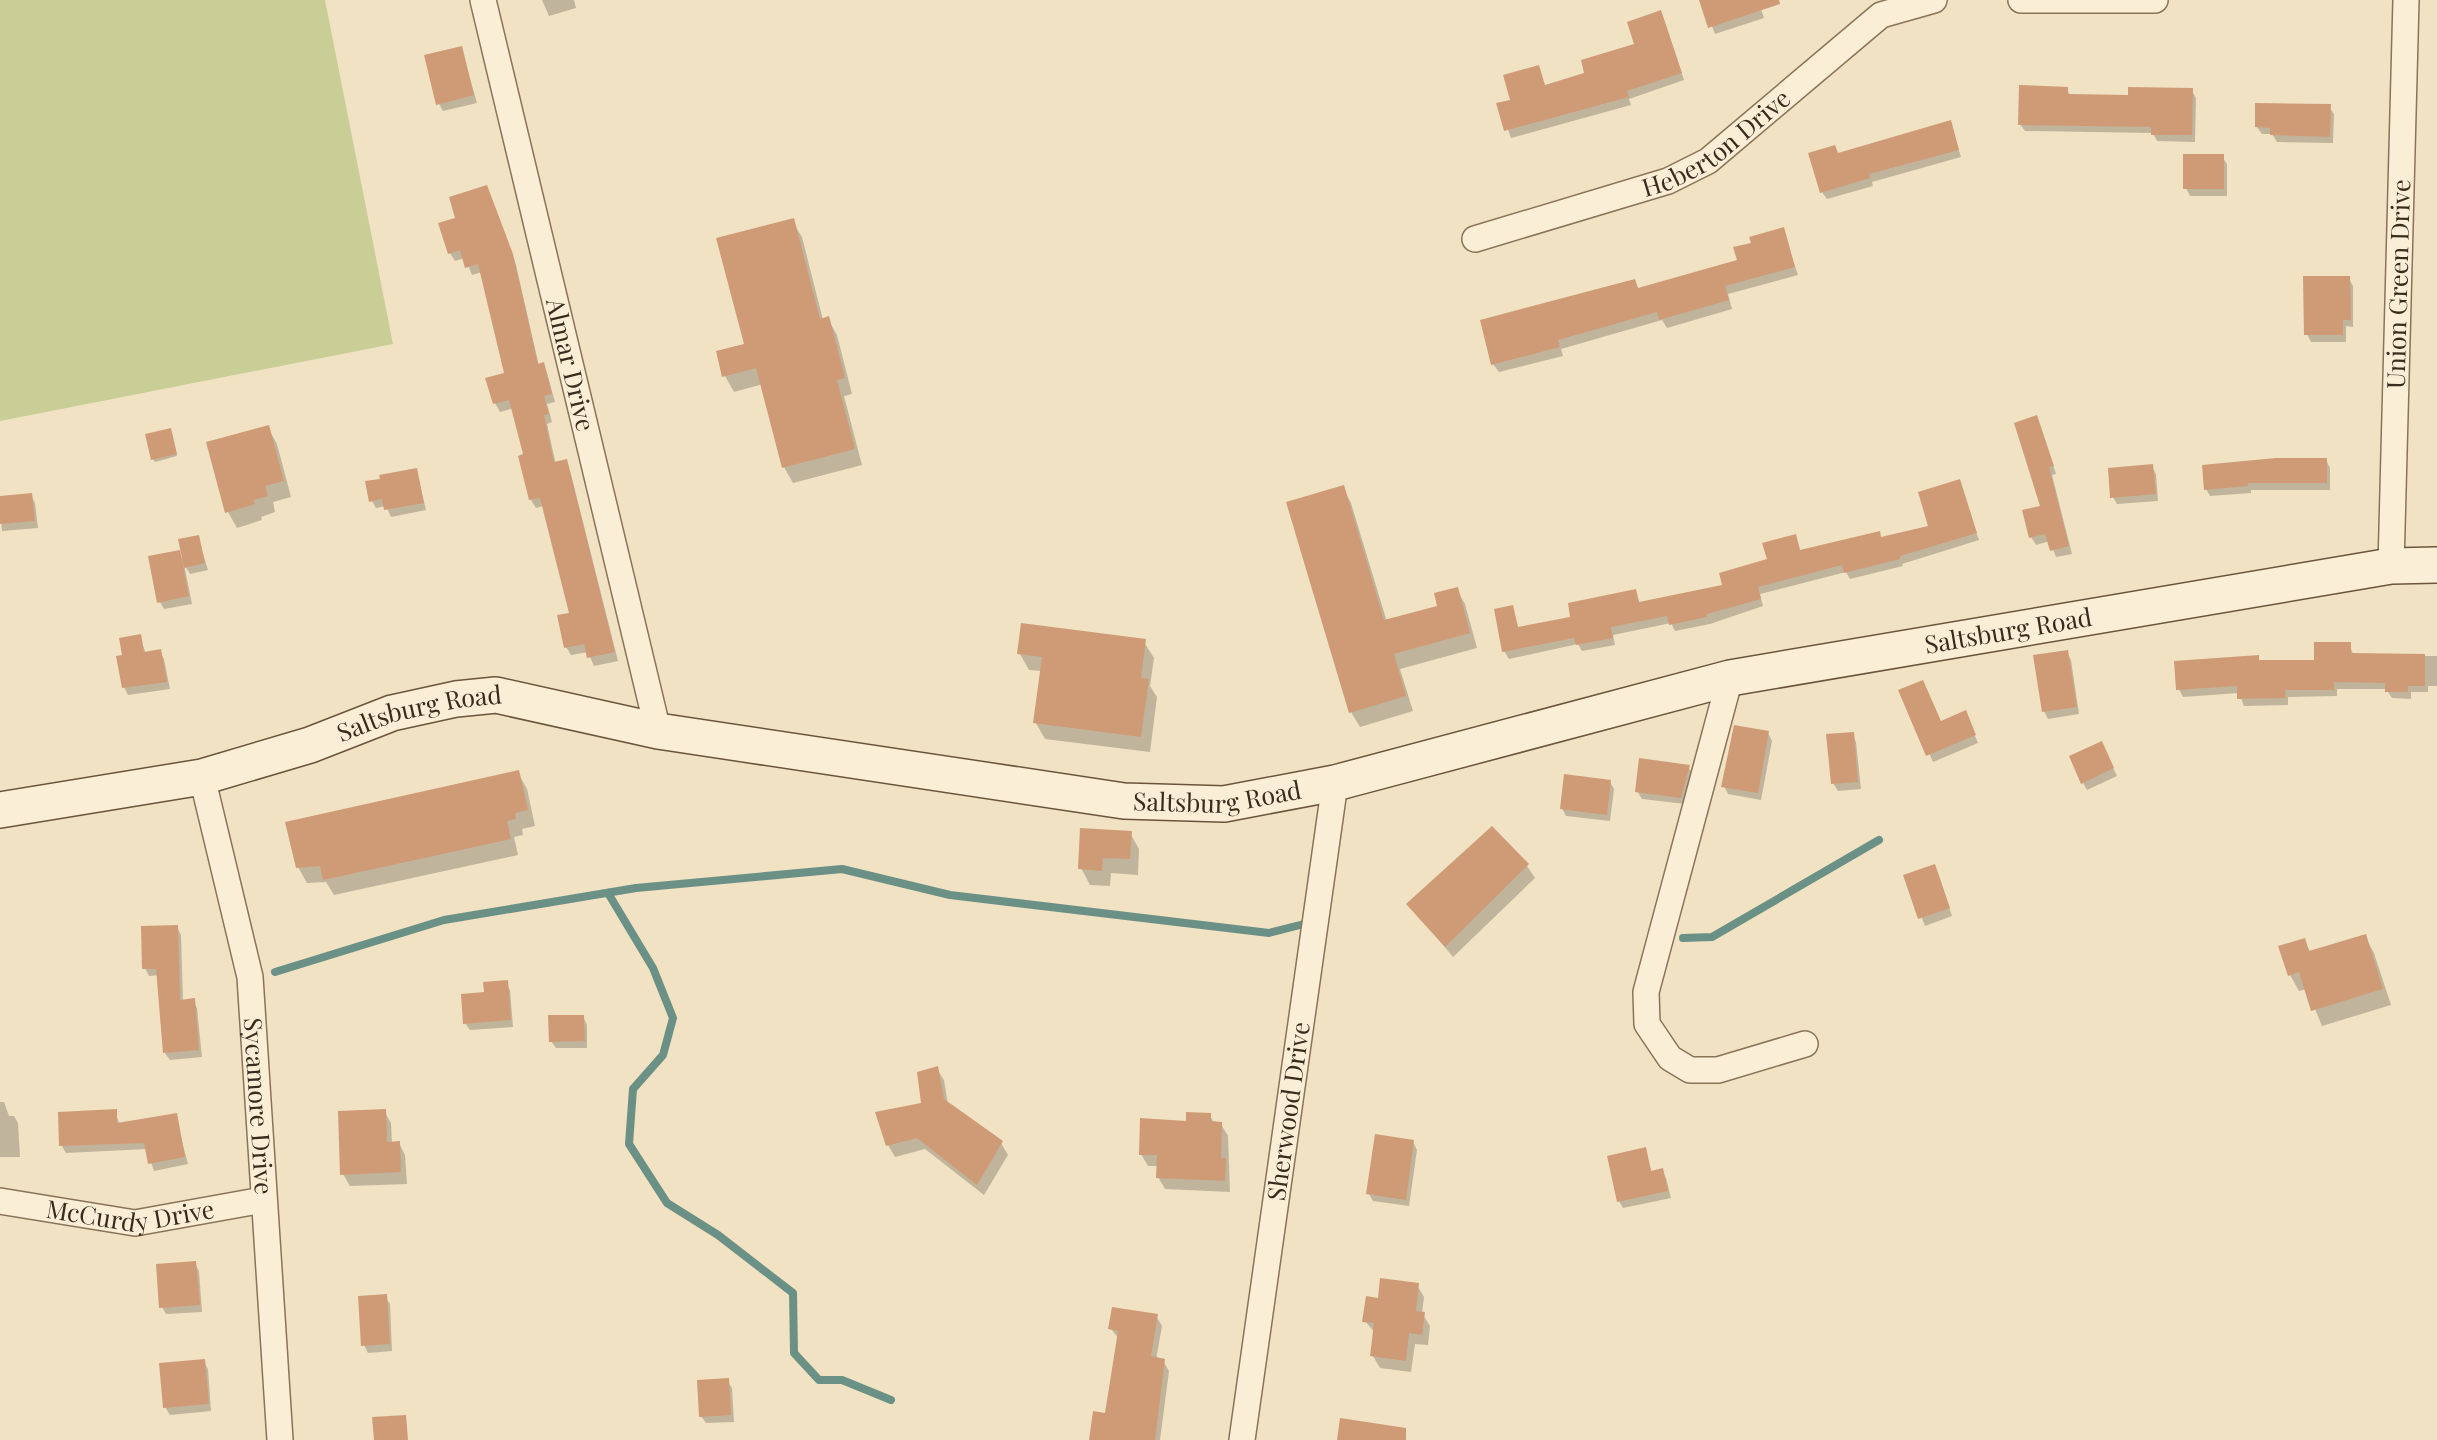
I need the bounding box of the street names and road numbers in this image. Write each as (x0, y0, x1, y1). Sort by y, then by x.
street label: Heberton Drive (1637, 81, 1796, 203)
street label: Union Green Drive (2378, 179, 2416, 389)
street label: Almar Drive (540, 294, 604, 434)
street label: Saltsburg Road (1922, 599, 2094, 660)
street label: Saltsburg Road (331, 677, 503, 748)
street label: Saltsburg Road (1133, 772, 1304, 819)
street label: Sycamore Drive (238, 1016, 282, 1195)
street label: Sherwood Drive (1258, 1019, 1316, 1203)
street label: McCurdy Drive (44, 1191, 217, 1238)

